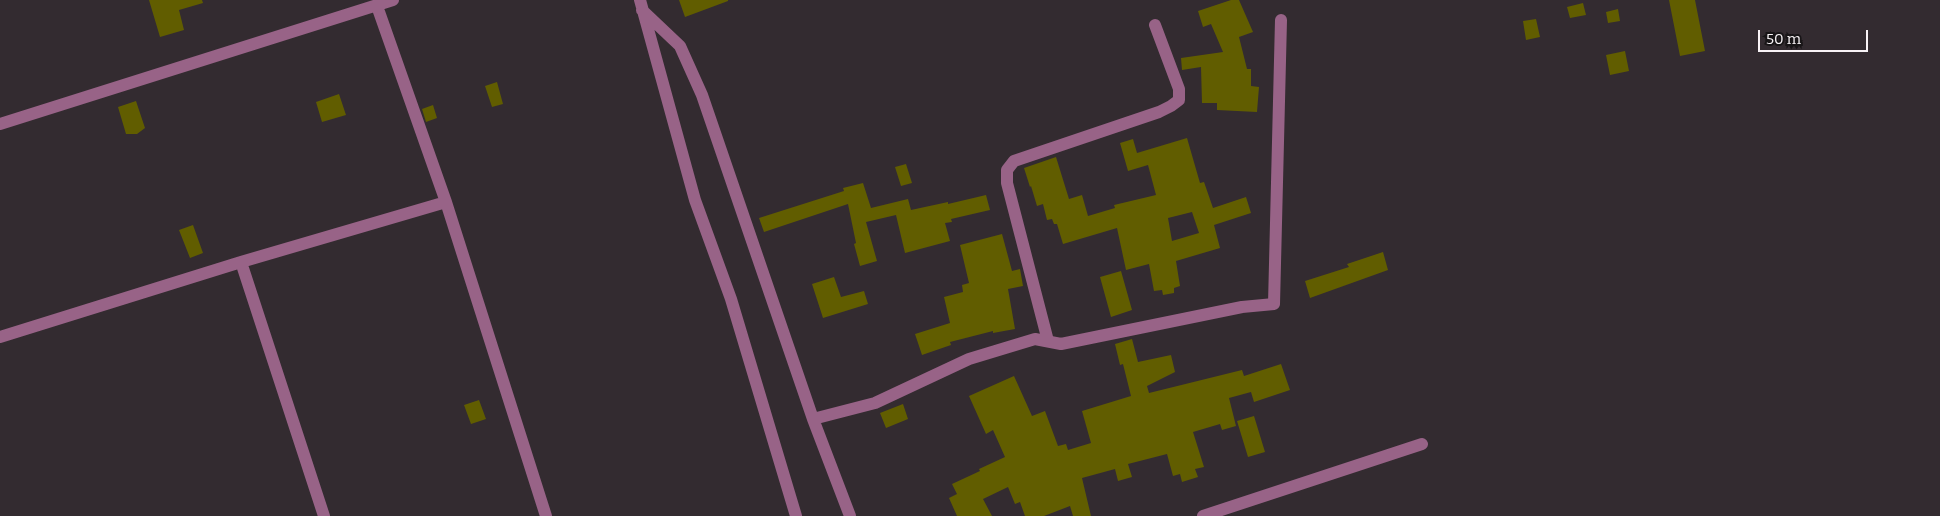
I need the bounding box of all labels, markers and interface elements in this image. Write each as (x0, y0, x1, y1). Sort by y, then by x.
scale bar (1760, 20, 1870, 52)
text: 50 m (1766, 30, 1801, 48)

